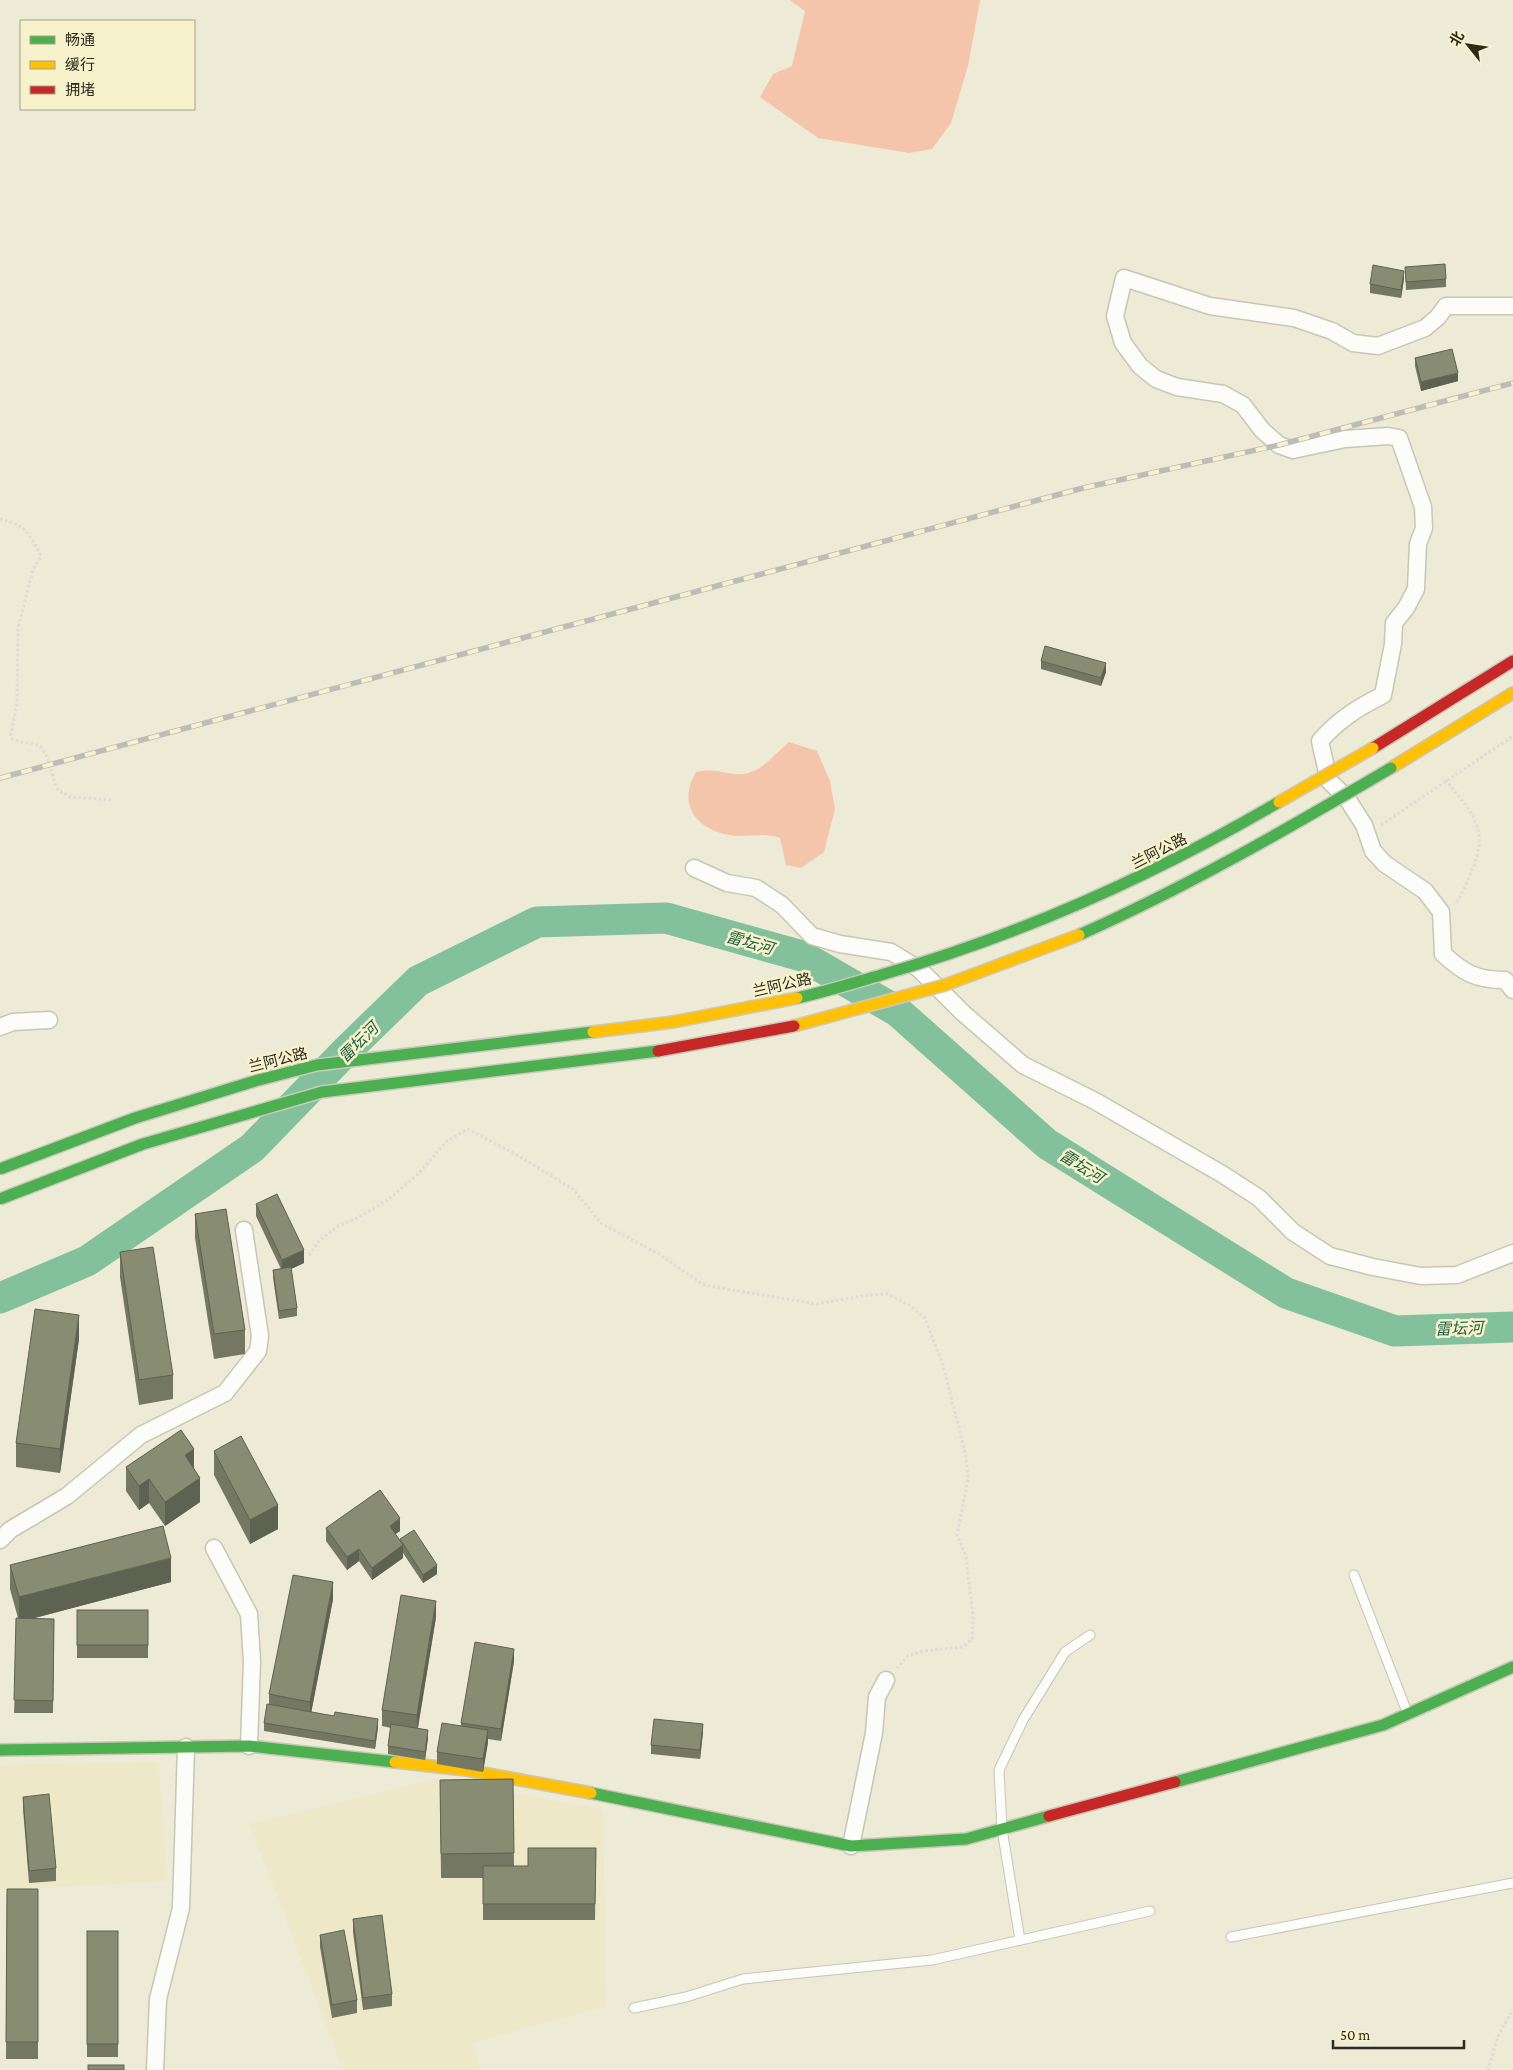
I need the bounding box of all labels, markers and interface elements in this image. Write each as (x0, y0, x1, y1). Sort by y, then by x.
legend (20, 20, 195, 110)
north arrow (1443, 20, 1493, 70)
text: 北 (1446, 28, 1467, 49)
text: 畅通 (65, 32, 95, 48)
text: 缓行 (65, 57, 95, 73)
text: 拥堵 (65, 82, 95, 98)
street label: 兰阿公路 (1129, 830, 1189, 872)
water label: 雷坛河 (724, 928, 778, 958)
street label: 兰阿公路 (751, 970, 813, 1000)
water label: 雷坛河 (335, 1017, 383, 1065)
street label: 兰阿公路 (247, 1045, 309, 1075)
water label: 雷坛河 (1057, 1146, 1109, 1188)
water label: 雷坛河 (1435, 1319, 1486, 1338)
scale bar (1333, 2018, 1464, 2050)
text: 50 m (1340, 2027, 1370, 2043)

